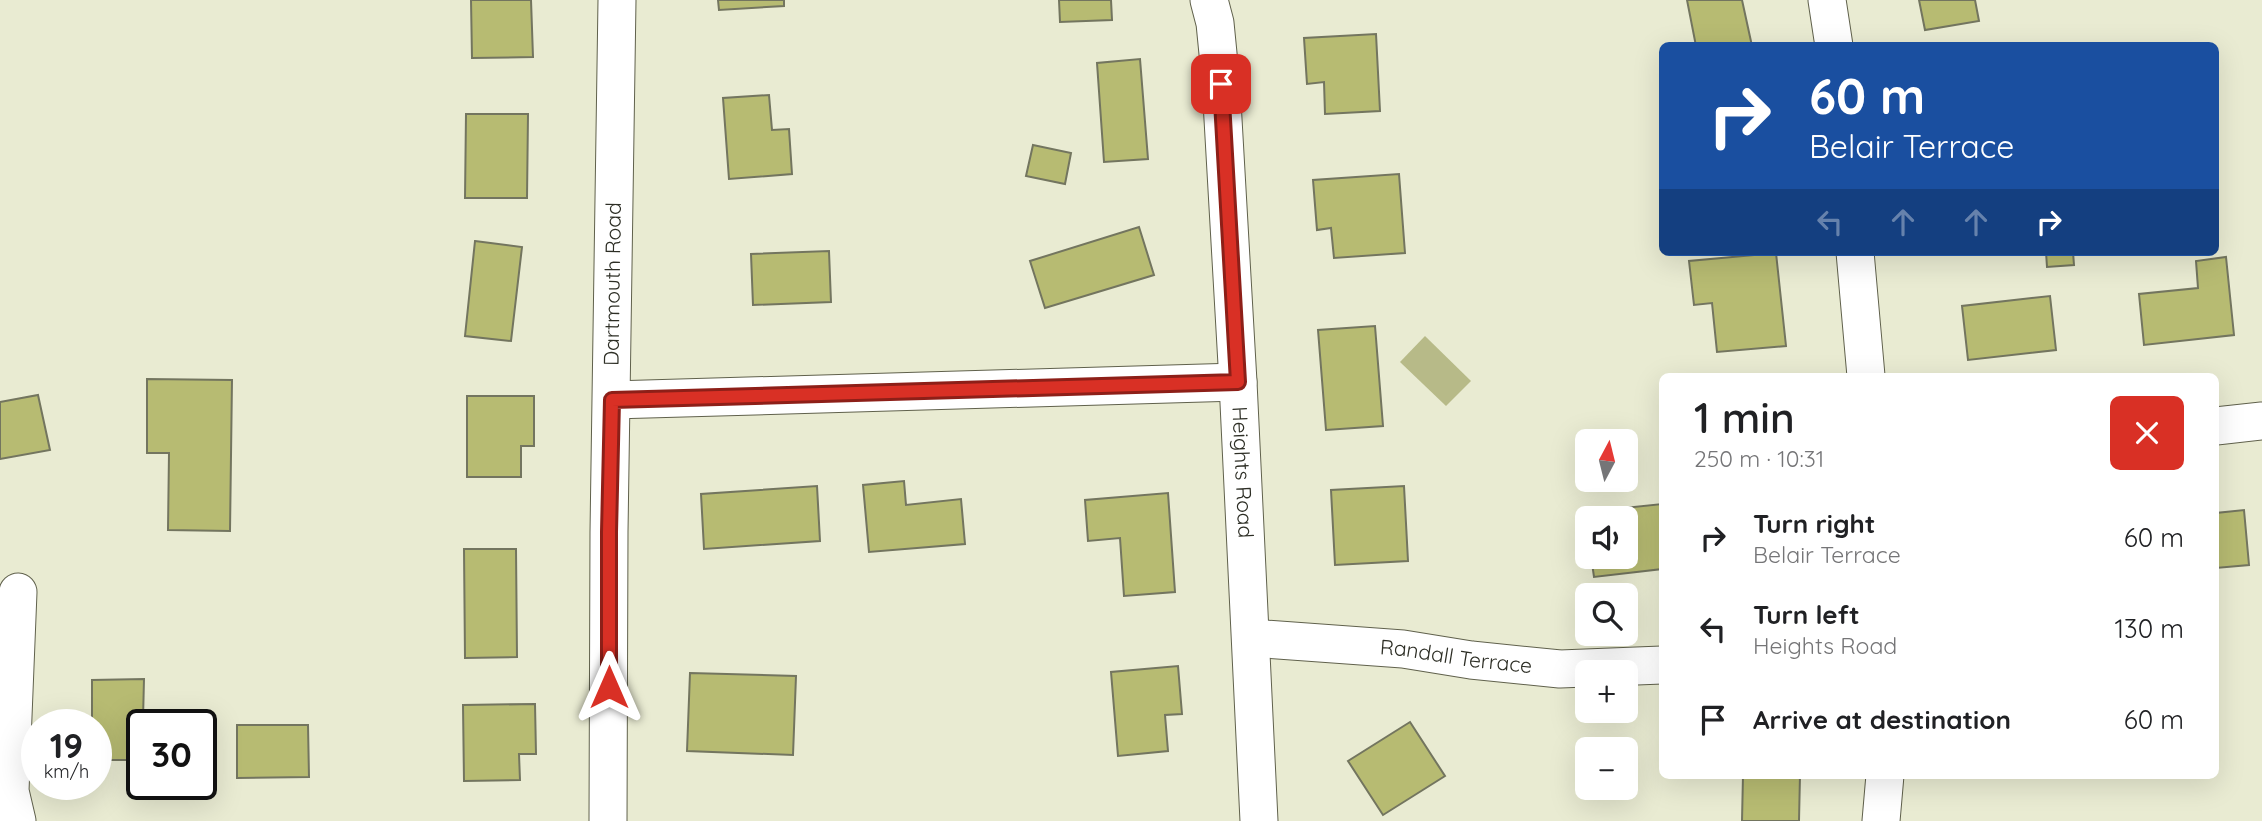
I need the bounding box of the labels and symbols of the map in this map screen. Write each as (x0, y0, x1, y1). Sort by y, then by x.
pin (1191, 54, 1251, 114)
street label: Dartmouth Road (597, 202, 626, 366)
street label: Heights Road (1227, 406, 1259, 539)
north arrow (1575, 429, 1638, 492)
street label: Randall Terrace (1379, 633, 1534, 678)
position arrow (572, 650, 646, 724)
speed limit sign: 30 (126, 709, 217, 800)

